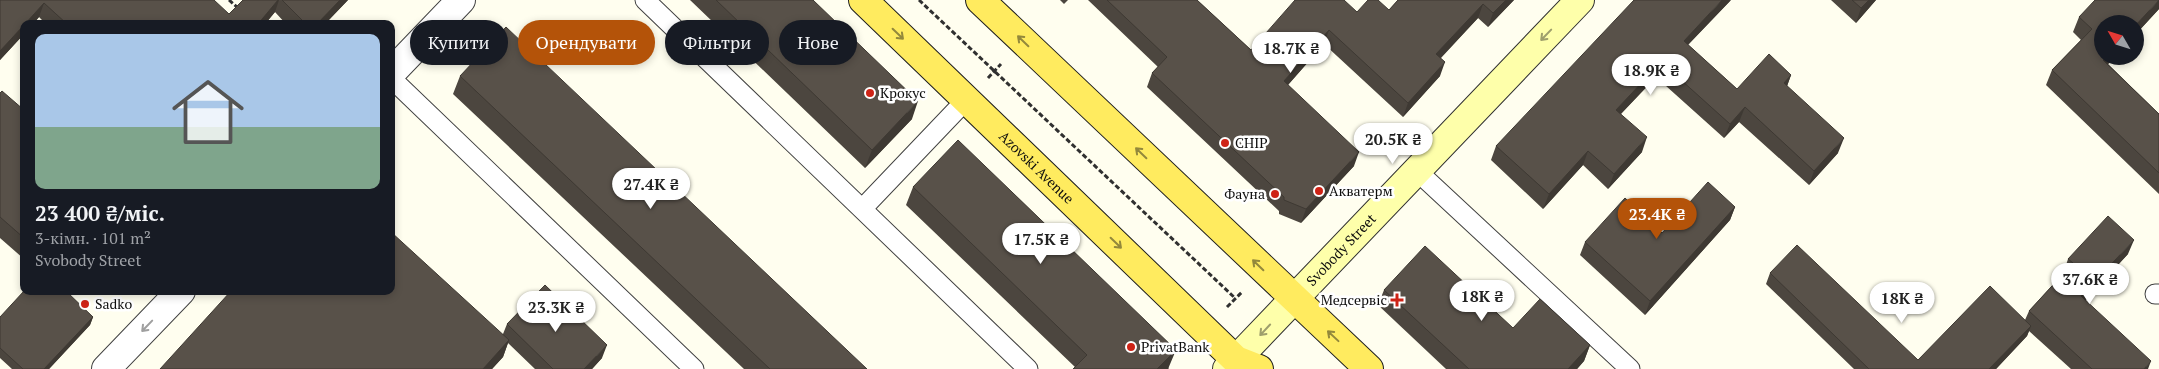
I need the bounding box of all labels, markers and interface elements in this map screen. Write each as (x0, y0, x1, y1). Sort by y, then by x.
north arrow (2094, 15, 2144, 65)
map controls (2094, 15, 2144, 65)
chip: Купити (410, 20, 508, 65)
chip: Орендувати (518, 20, 655, 65)
chip: Фільтри (665, 20, 769, 65)
chip: Нове (779, 20, 857, 65)
one-way arrow (891, 28, 904, 40)
one-way arrow (1540, 29, 1552, 42)
pin: 18.7K ₴ (1245, 32, 1337, 74)
one-way arrow (1017, 35, 1030, 47)
text: 18.7K ₴ (1263, 37, 1319, 59)
pin: 18.9K ₴ (1605, 54, 1697, 96)
text: 18.9K ₴ (1623, 59, 1679, 81)
icon: home (163, 67, 253, 157)
place label: Крокус (880, 83, 926, 102)
marker: Крокус (864, 87, 876, 99)
pin: 20.5K ₴ (1347, 122, 1439, 165)
street label: Azovski Avenue (995, 126, 1078, 208)
text: 20.5K ₴ (1365, 128, 1421, 150)
place label: CHIP (1235, 133, 1267, 152)
marker: CHIP (1219, 137, 1231, 149)
one-way arrow (1135, 147, 1147, 159)
pin: 27.4K ₴ (605, 168, 697, 210)
text: 27.4K ₴ (623, 173, 679, 195)
place label: Акватерм (1329, 181, 1393, 200)
place label: Фауна (1224, 184, 1265, 203)
marker: Акватерм (1313, 185, 1325, 197)
marker: Фауна (1269, 188, 1281, 200)
pin: 23.4K ₴ (1611, 198, 1703, 240)
text: 23 400 ₴/міс. (35, 199, 165, 227)
text: 23.4K ₴ (1629, 203, 1685, 225)
street label: Svobody Street (1302, 209, 1380, 290)
pin: 17.5K ₴ (995, 222, 1087, 265)
text: 3-кімн. · 101 m² (35, 227, 151, 249)
text: 17.5K ₴ (1013, 228, 1069, 250)
one-way arrow (1109, 237, 1121, 249)
text: Svobody Street (35, 249, 141, 271)
one-way arrow (1252, 259, 1265, 271)
pin: 37.6K ₴ (2044, 262, 2136, 305)
text: 37.6K ₴ (2062, 268, 2118, 290)
pin: 18K ₴ (1447, 280, 1517, 322)
pin: 18K ₴ (1867, 282, 1937, 324)
text: 18K ₴ (1461, 285, 1503, 307)
text: 18K ₴ (1881, 287, 1923, 309)
pin: 23.3K ₴ (510, 290, 602, 333)
place label: Медсервіс (1321, 290, 1387, 309)
place label: Sadko (95, 294, 132, 313)
marker: Медсервіс (1391, 294, 1403, 306)
text: 23.3K ₴ (528, 296, 584, 318)
marker: Sadko (79, 298, 91, 310)
one-way arrow (142, 320, 154, 332)
one-way arrow (1259, 323, 1271, 336)
one-way arrow (1327, 330, 1339, 342)
place label: PrivatBank (1141, 337, 1210, 356)
marker: PrivatBank (1125, 341, 1137, 353)

